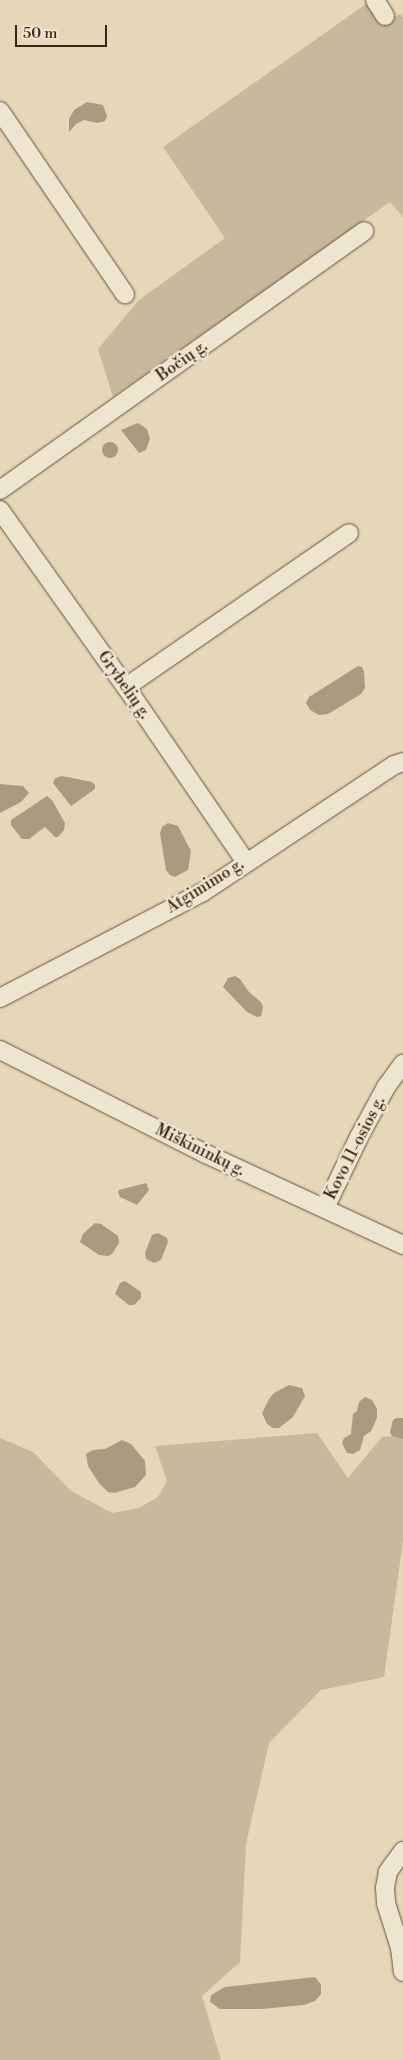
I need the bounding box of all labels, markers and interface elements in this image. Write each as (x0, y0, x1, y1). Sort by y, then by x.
scale bar (18, 15, 110, 47)
text: 50 m (23, 24, 57, 43)
street label: Bočių g. (153, 337, 211, 385)
street label: Grybelių g. (94, 647, 154, 723)
street label: Atgimimo g. (163, 855, 247, 917)
street label: Kovo 11-osios g. (321, 1093, 389, 1203)
street label: Miškininkų g. (152, 1120, 248, 1180)

